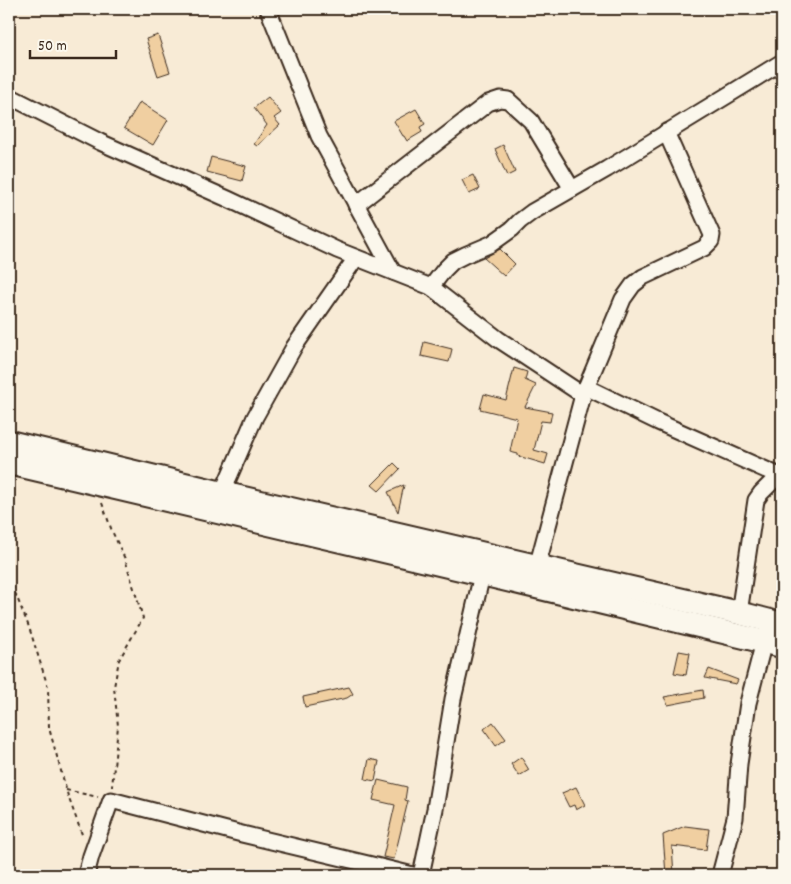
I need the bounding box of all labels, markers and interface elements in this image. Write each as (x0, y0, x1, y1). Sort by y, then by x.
scale bar (30, 28, 116, 60)
text: 50 m (38, 36, 67, 58)

